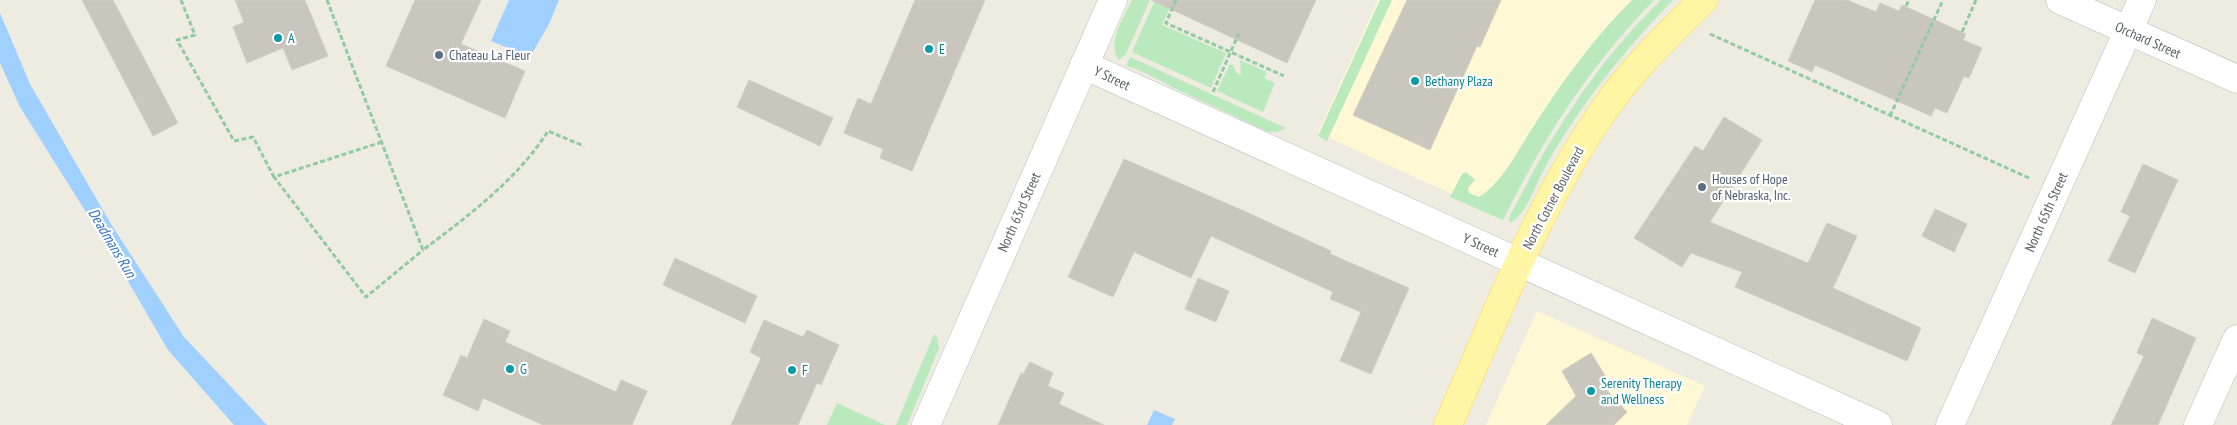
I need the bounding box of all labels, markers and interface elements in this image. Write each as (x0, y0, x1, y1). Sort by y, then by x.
street label: Orchard Street (2112, 18, 2184, 63)
place label: A (288, 29, 295, 47)
marker: A (272, 32, 284, 44)
place label: E (939, 40, 945, 58)
marker: E (923, 43, 935, 55)
place label: Chateau La Fleur (449, 46, 530, 64)
marker: Chateau La Fleur (433, 49, 445, 61)
street label: Y Street (1091, 62, 1133, 94)
place label: Bethany Plaza (1425, 72, 1493, 90)
marker: Bethany Plaza (1409, 75, 1421, 87)
street label: North Cotner Boulevard (1518, 144, 1588, 252)
street label: North 63rd Street (993, 169, 1045, 255)
street label: North 65th Street (2020, 169, 2072, 255)
place label: Houses of Hope of Nebraska, Inc. (1712, 170, 1791, 204)
marker: Houses of Hope of Nebraska, Inc. (1696, 181, 1708, 193)
water label: Deadmans Run (84, 205, 141, 282)
street label: Y Street (1460, 229, 1502, 261)
place label: G (520, 360, 527, 378)
place label: F (802, 361, 808, 379)
marker: G (504, 363, 516, 375)
marker: F (786, 364, 798, 376)
place label: Serenity Therapy and Wellness (1601, 374, 1682, 408)
marker: Serenity Therapy and Wellness (1585, 385, 1597, 397)

